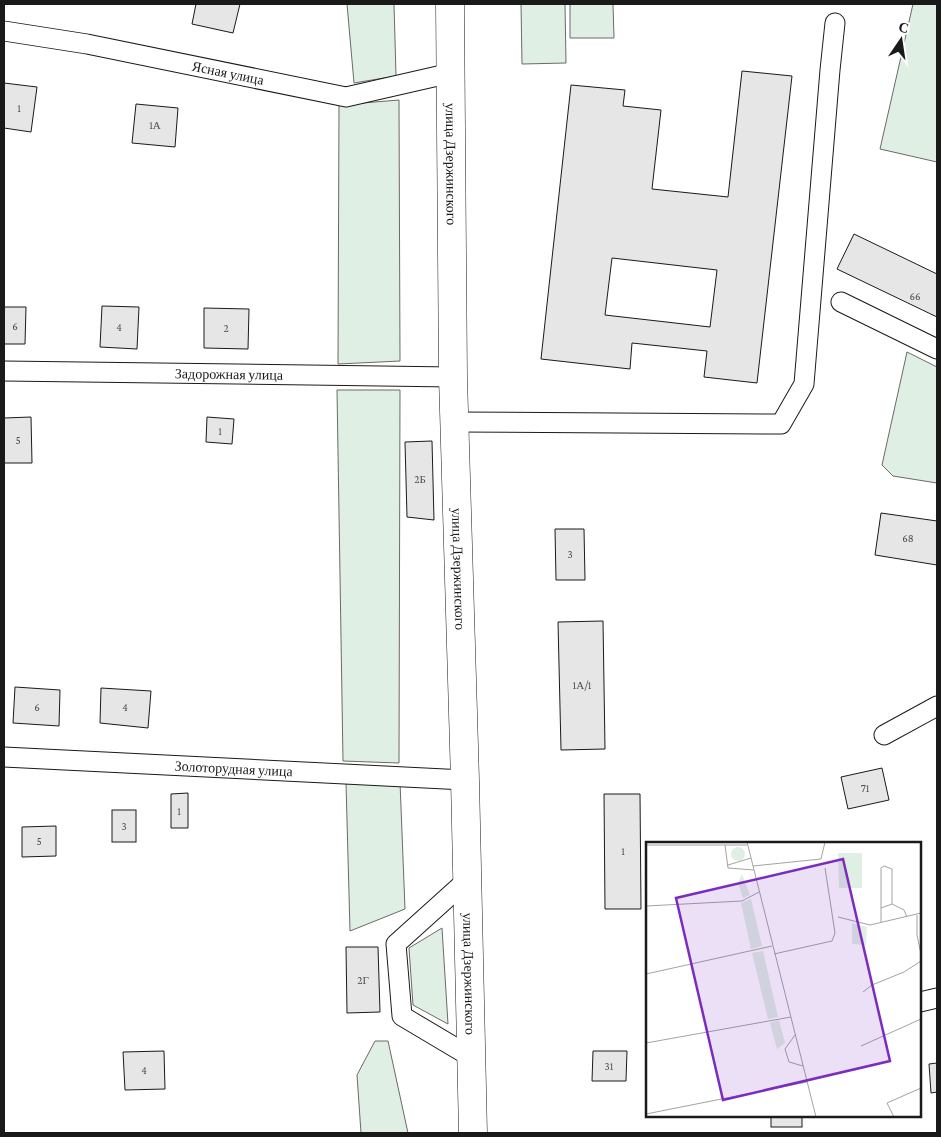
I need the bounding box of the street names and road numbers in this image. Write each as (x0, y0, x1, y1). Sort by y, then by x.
street label: Ясная улица (191, 58, 266, 88)
street label: улица Дзержинского (443, 103, 460, 225)
street label: Задорожная улица (175, 365, 284, 383)
street label: улица Дзержинского (449, 508, 469, 630)
street label: Золоторудная улица (174, 758, 294, 779)
street label: улица Дзержинского (460, 912, 479, 1035)

